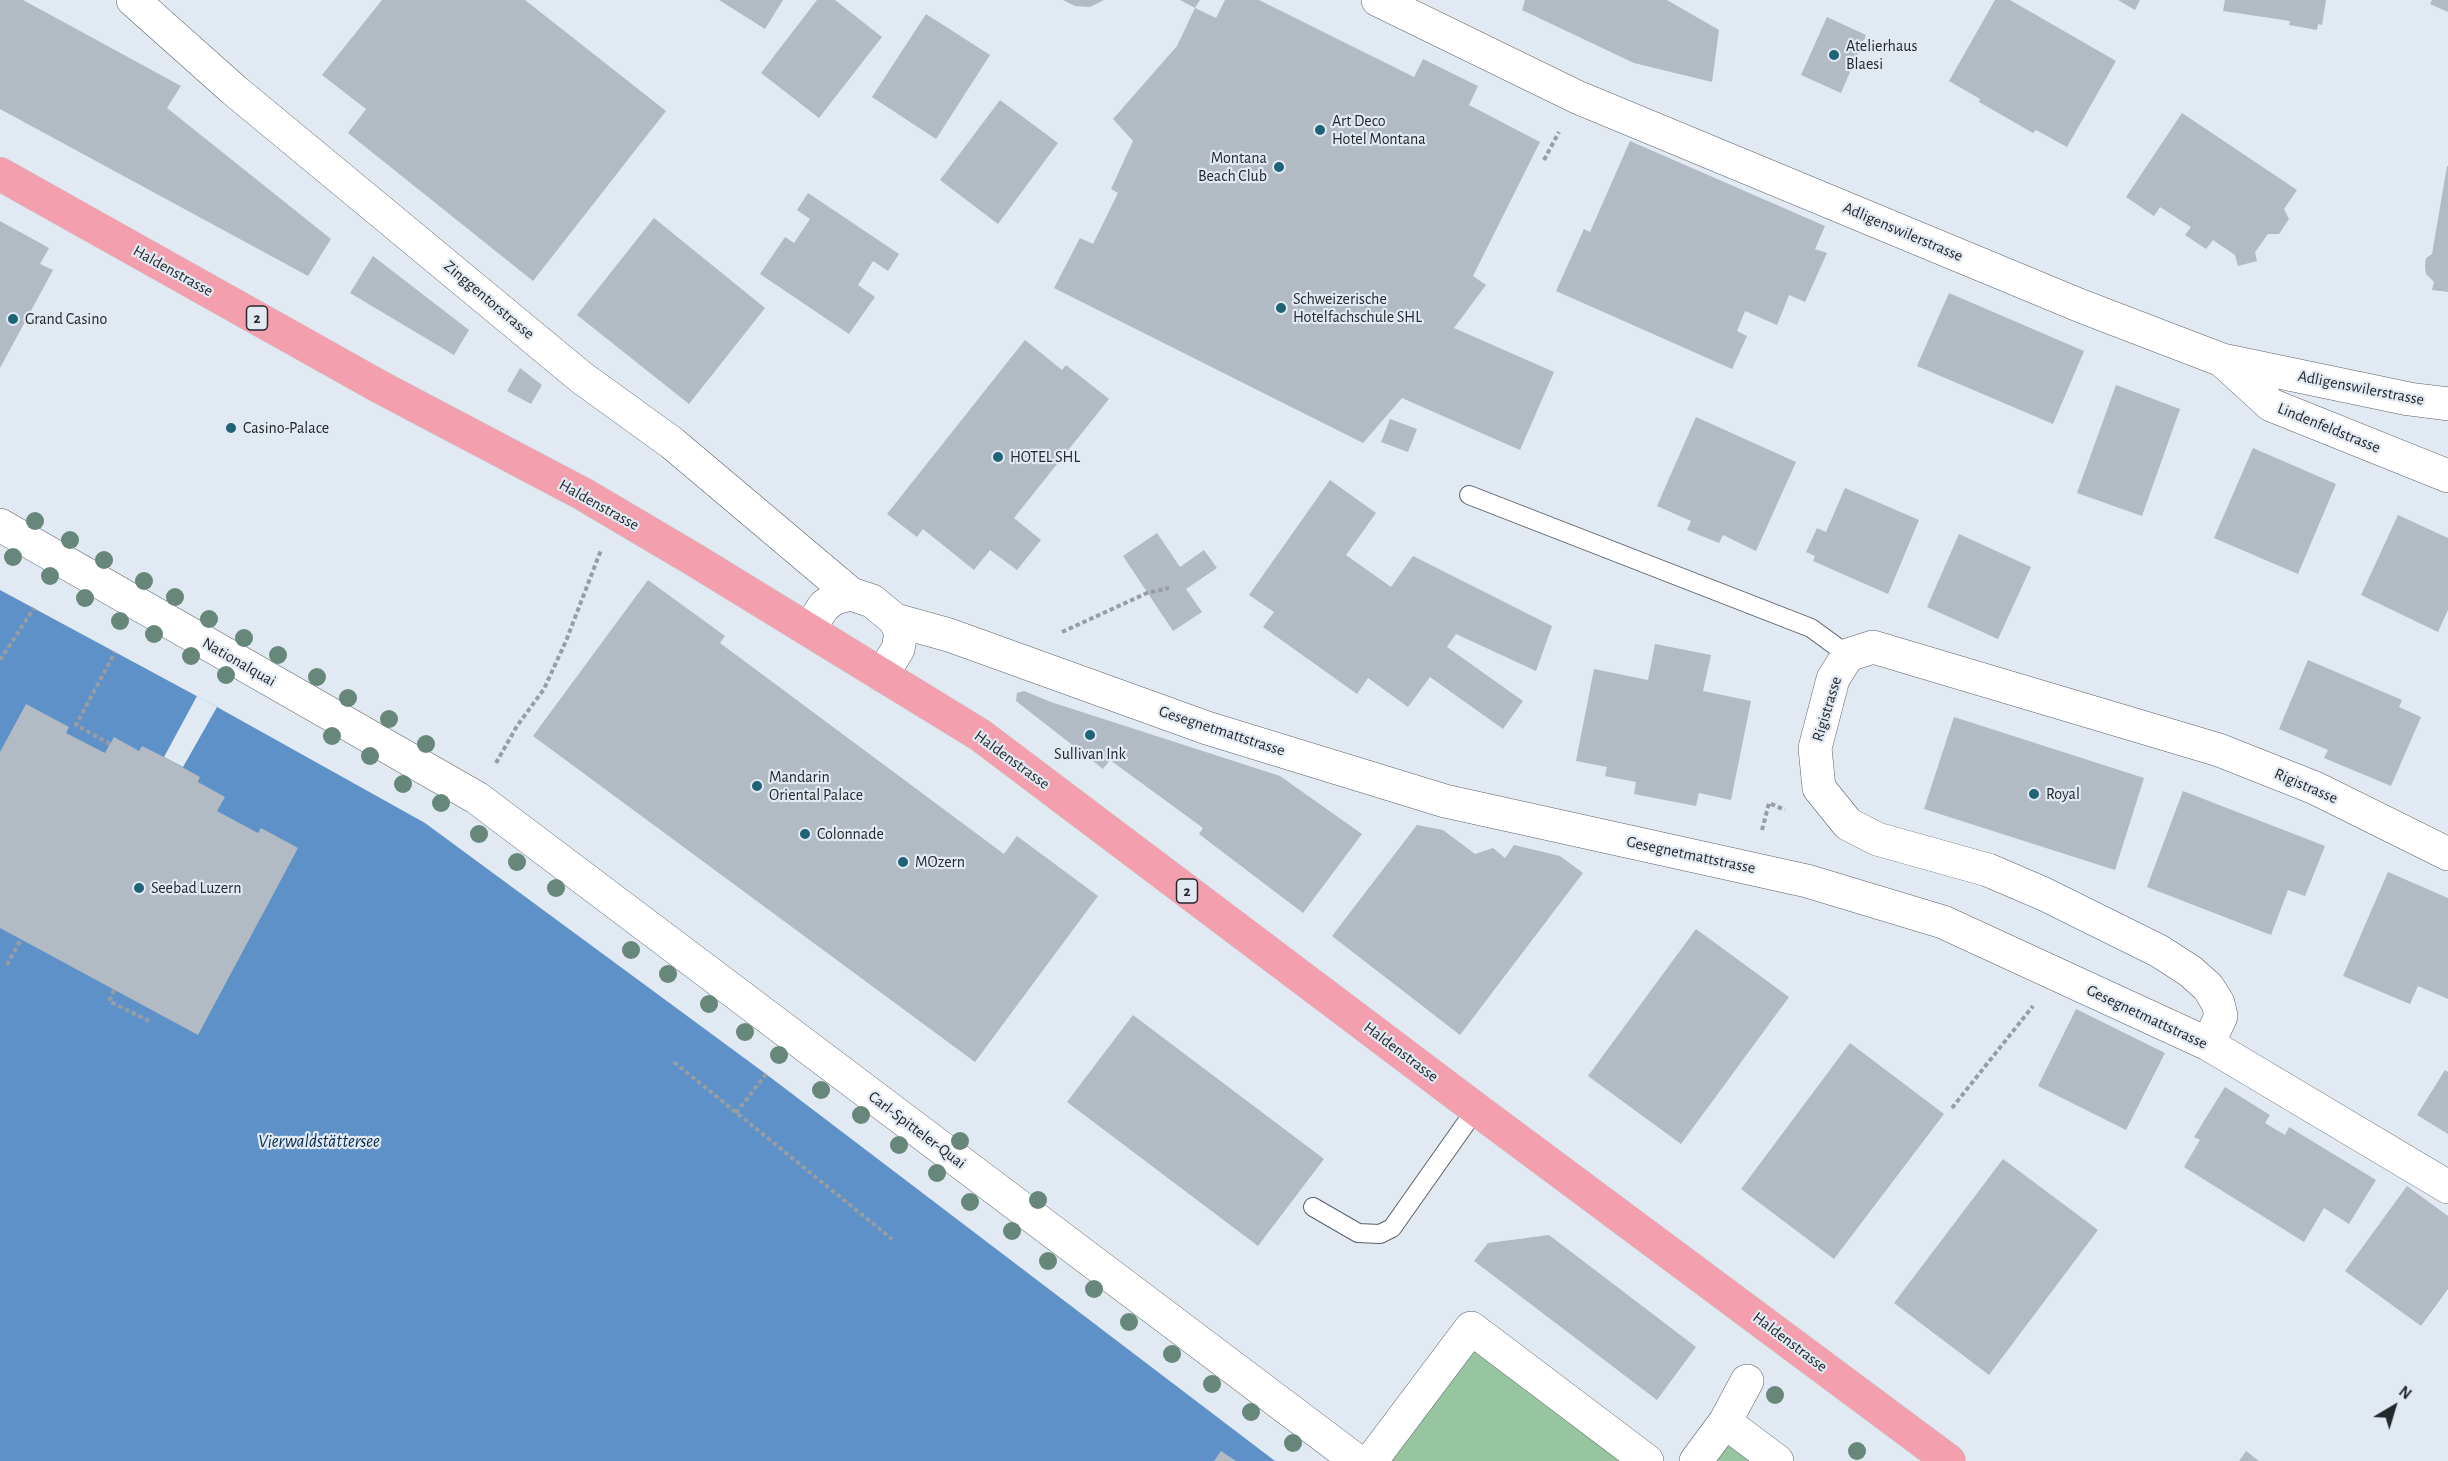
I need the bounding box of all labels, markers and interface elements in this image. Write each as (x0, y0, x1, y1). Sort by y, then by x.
place label: Atelierhaus Blaesi (1846, 36, 1917, 74)
marker: Atelierhaus Blaesi (1827, 48, 1841, 62)
place label: Art Deco Hotel Montana (1332, 111, 1426, 149)
marker: Art Deco Hotel Montana (1313, 123, 1327, 137)
place label: Montana Beach Club (1198, 148, 1267, 186)
marker: Montana Beach Club (1272, 160, 1286, 174)
street label: Adligenswilerstrasse (1840, 198, 1966, 266)
street label: Haldenstrasse (130, 241, 216, 301)
street label: Zinggentorstrasse (440, 257, 538, 343)
place label: Schweizerische Hotelfachschule SHL (1293, 289, 1422, 327)
marker: Schweizerische Hotelfachschule SHL (1274, 301, 1288, 315)
road number: 2 (246, 306, 268, 330)
place label: Grand Casino (25, 309, 107, 329)
marker: Grand Casino (6, 312, 20, 326)
street label: Adligenswilerstrasse (2296, 366, 2426, 410)
street label: Lindenfeldstrasse (2275, 399, 2383, 457)
place label: Casino-Palace (243, 418, 329, 438)
marker: Casino-Palace (224, 421, 238, 435)
place label: HOTEL SHL (1010, 447, 1080, 467)
marker: HOTEL SHL (991, 450, 1005, 464)
street label: Haldenstrasse (556, 475, 642, 535)
street label: Nationalquai (199, 633, 279, 691)
street label: Rigistrasse (1808, 674, 1846, 744)
street label: Gesegnetmattstrasse (1157, 702, 1287, 760)
street label: Haldenstrasse (971, 726, 1053, 794)
marker: Sullivan Ink (1083, 728, 1097, 742)
place label: Sullivan Ink (1054, 744, 1126, 764)
street label: Rigistrasse (2271, 764, 2341, 808)
place label: Mandarin Oriental Palace (769, 767, 863, 805)
marker: Mandarin Oriental Palace (750, 779, 764, 793)
place label: Royal (2046, 784, 2080, 804)
marker: Royal (2027, 787, 2041, 801)
place label: Colonnade (817, 824, 884, 844)
marker: Colonnade (798, 827, 812, 841)
street label: Gesegnetmattstrasse (1625, 832, 1757, 878)
place label: MOzern (915, 852, 965, 872)
marker: MOzern (896, 855, 910, 869)
place label: Seebad Luzern (151, 878, 241, 898)
road number: 2 (1176, 879, 1198, 903)
marker: Seebad Luzern (132, 881, 146, 895)
street label: Gesegnetmattstrasse (2083, 981, 2211, 1053)
street label: Haldenstrasse (1360, 1018, 1442, 1086)
street label: Carl-Spitteler-Quai (864, 1087, 970, 1173)
water label: Vierwaldstättersee (258, 1131, 380, 1153)
street label: Haldenstrasse (1749, 1308, 1831, 1376)
north arrow (2364, 1377, 2424, 1437)
text: N (2396, 1383, 2414, 1403)

